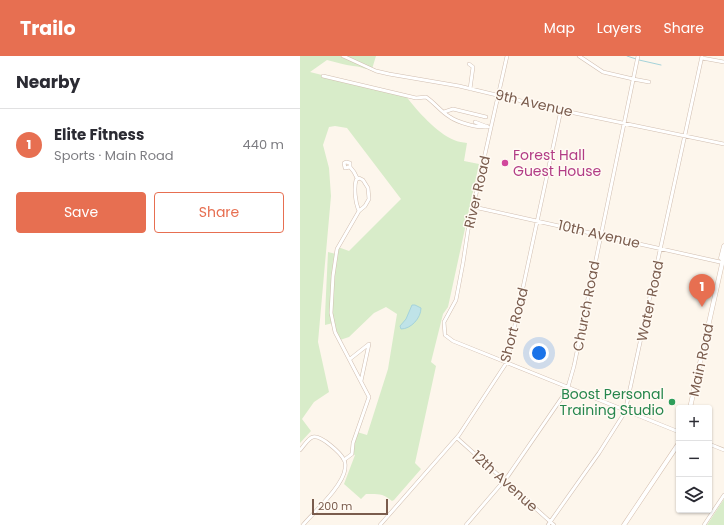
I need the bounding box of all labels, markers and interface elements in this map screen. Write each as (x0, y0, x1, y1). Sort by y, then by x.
text: Trailo (20, 15, 76, 42)
text: Map (544, 18, 575, 38)
text: Layers (597, 18, 641, 38)
text: Share (663, 18, 704, 38)
text: Nearby (16, 70, 80, 94)
street label: 9th Avenue (493, 84, 575, 122)
text: Elite Fitness (54, 124, 144, 145)
text: 1 (27, 135, 31, 154)
text: 440 m (243, 135, 284, 154)
place label: Forest Hall Guest House (513, 145, 602, 181)
text: Sports · Main Road (54, 146, 174, 165)
street label: River Road (459, 154, 495, 230)
marker: Forest Hall Guest House (500, 158, 510, 168)
button: Save (16, 192, 146, 233)
button: Share (154, 192, 284, 233)
street label: 10th Avenue (556, 215, 642, 253)
street label: Church Road (567, 259, 605, 353)
street label: Water Road (632, 259, 668, 343)
pin: 1 (689, 274, 715, 307)
street label: Short Road (495, 285, 533, 365)
street label: Main Road (684, 322, 718, 398)
your location (529, 343, 549, 363)
place label: Boost Personal Training Studio (560, 384, 664, 420)
marker: Boost Personal Training Studio (667, 397, 677, 407)
map controls (676, 405, 712, 513)
button: + (676, 405, 712, 441)
button: − (676, 441, 712, 477)
street label: 12th Avenue (468, 446, 543, 516)
button: layers (676, 477, 712, 513)
scale bar (312, 497, 388, 516)
text: 200 m (318, 498, 352, 514)

